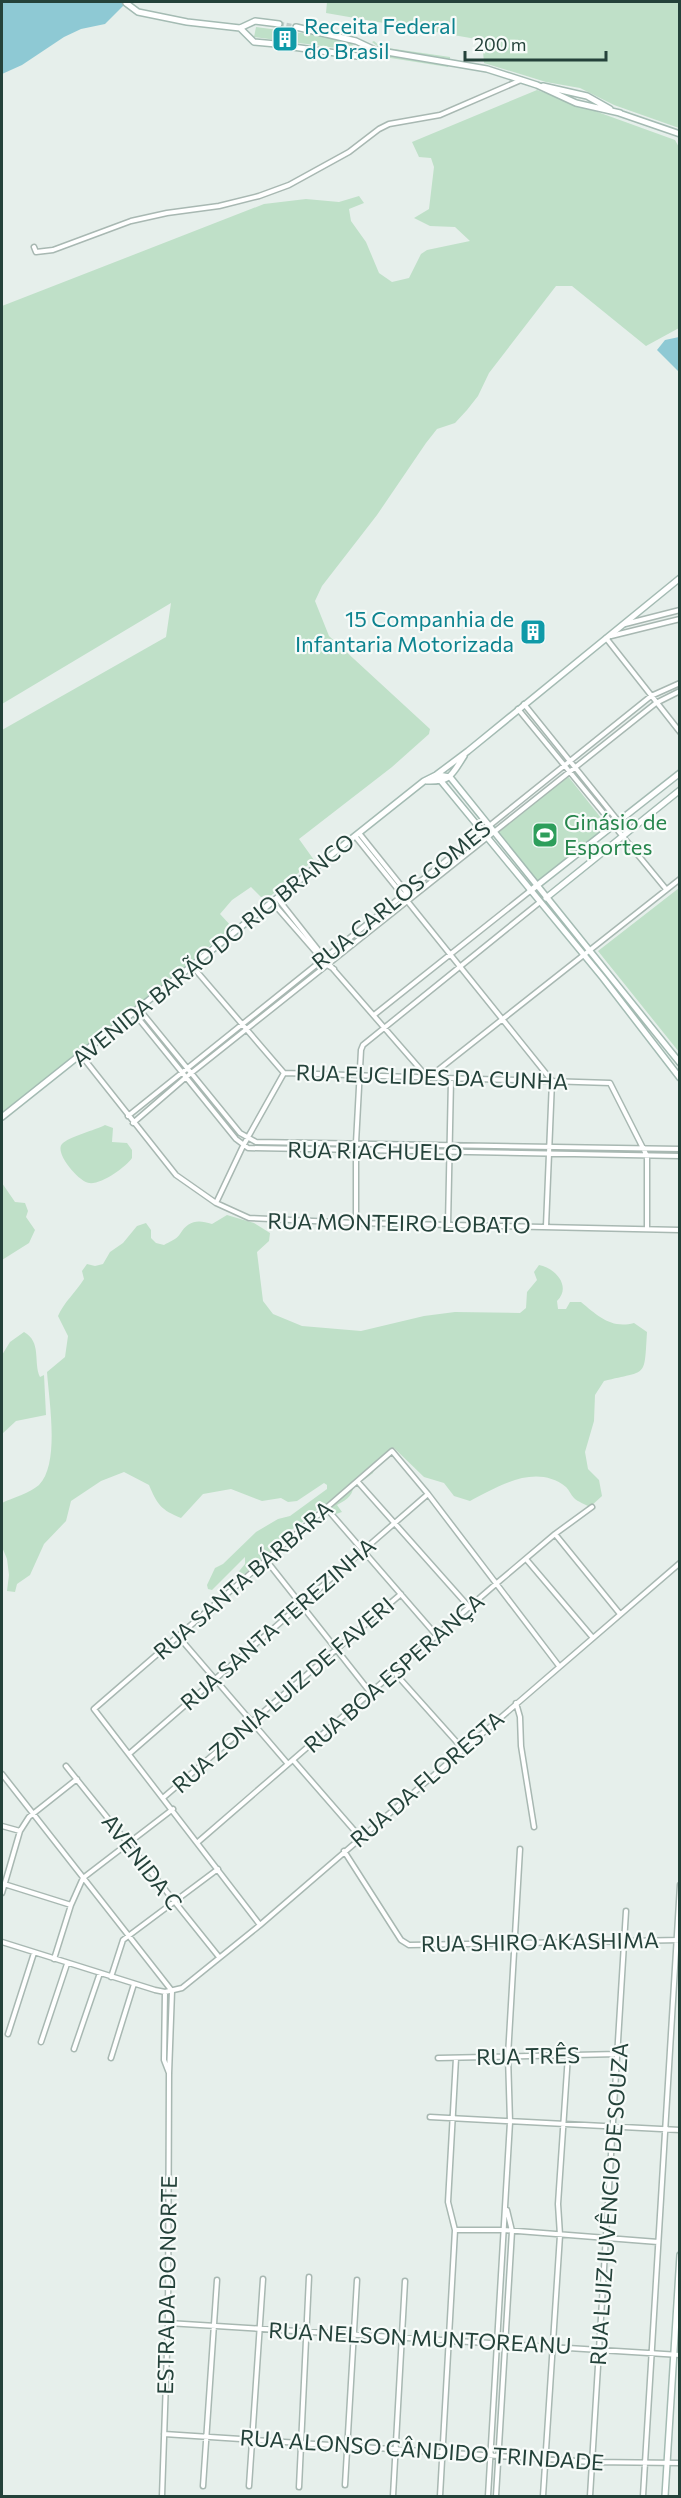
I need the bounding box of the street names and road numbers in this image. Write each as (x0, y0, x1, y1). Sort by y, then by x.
street label: RUA CARLOS GOMES (306, 814, 496, 975)
street label: AVENIDA BARÃO DO RIO BRANCO (66, 827, 359, 1072)
street label: RUA EUCLIDES DA CUNHA (295, 1058, 569, 1095)
street label: RUA RIACHUELO (287, 1135, 463, 1166)
street label: RUA MONTEIRO LOBATO (267, 1207, 531, 1238)
street label: RUA SANTA BÁRBARA (148, 1494, 338, 1665)
street label: RUA SANTA TEREZINHA (175, 1532, 381, 1716)
street label: RUA BOA ESPERANÇA (298, 1587, 489, 1758)
street label: RUA ZONIA LUIZ DE FAVERI (166, 1591, 399, 1798)
street label: RUA DA FLORESTA (344, 1705, 509, 1853)
street label: AVENIDA C (97, 1808, 188, 1915)
street label: RUA SHIRO AKASHIMA (421, 1926, 659, 1957)
street label: RUA TRÊS (476, 2041, 580, 2070)
street label: RUA LUIZ JUVÊNCIO DE SOUZA (584, 2042, 633, 2366)
street label: ESTRADA DO NORTE (151, 2175, 182, 2395)
street label: RUA NELSON MUNTOREANU (268, 2316, 572, 2359)
street label: RUA ALONSO CÂNDIDO TRINDADE (239, 2423, 605, 2476)

